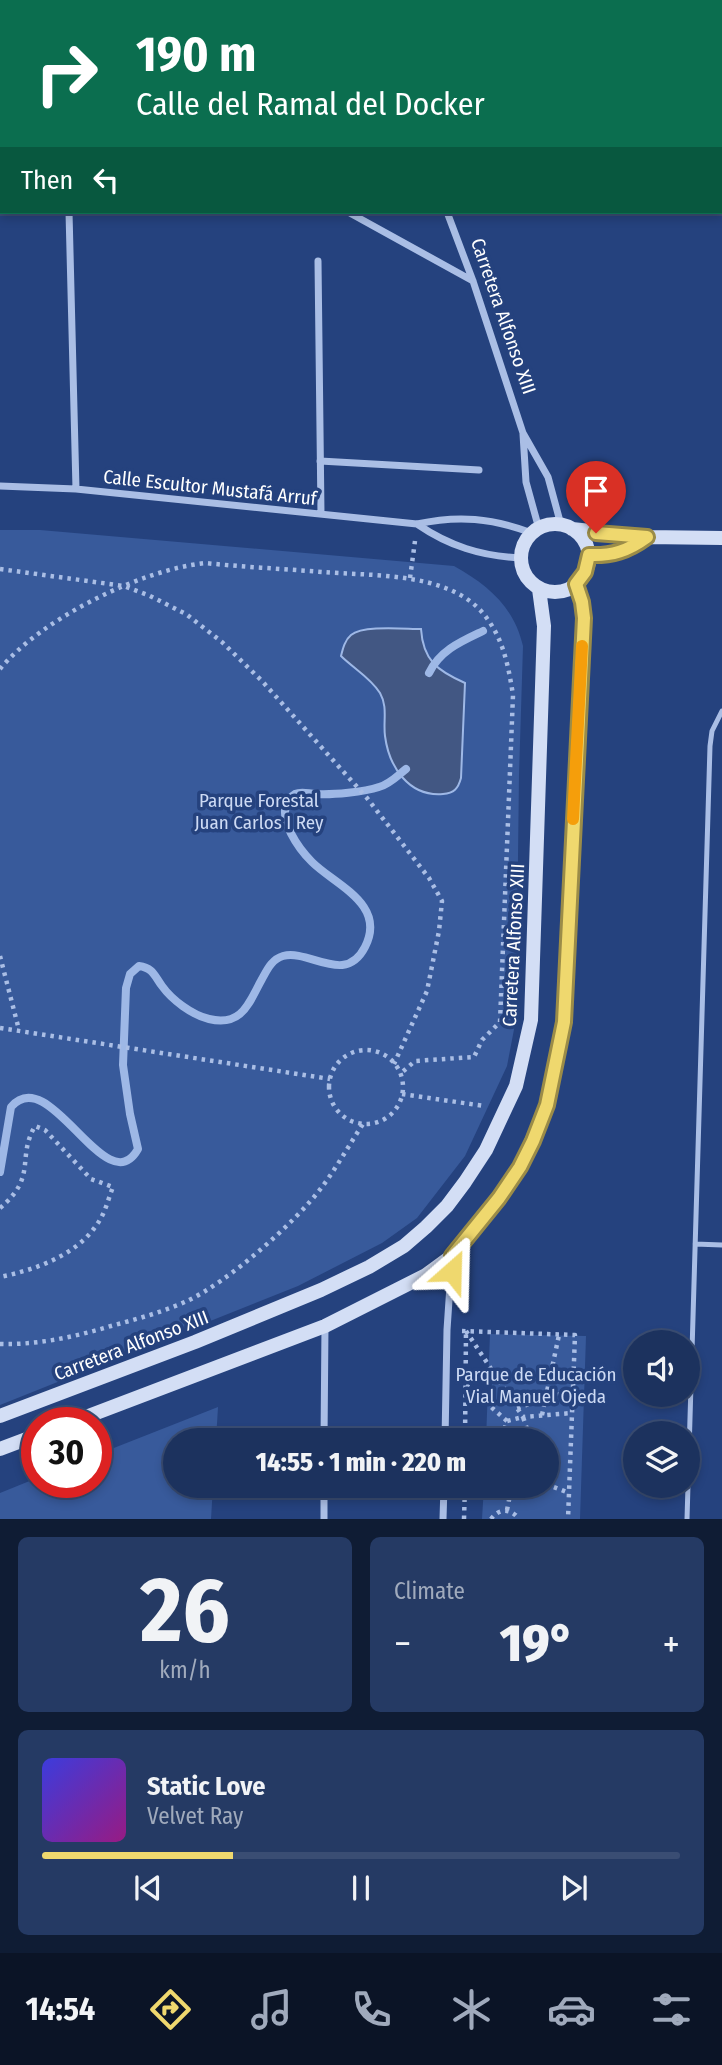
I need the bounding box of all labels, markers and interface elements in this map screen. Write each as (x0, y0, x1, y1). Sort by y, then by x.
text: 190 m (136, 25, 256, 84)
icon: right (21, 28, 112, 119)
text: Calle del Ramal del Docker (136, 85, 485, 123)
icon: left (87, 161, 125, 199)
text: Then (21, 165, 73, 196)
street label: Carretera Alfonso XIII (466, 235, 541, 397)
pin (566, 461, 626, 533)
street label: Calle Escultor Mustafá Arruf (102, 465, 319, 510)
icon: arrive (577, 472, 615, 510)
park label: Parque Forestal Juan Carlos I Rey (194, 789, 324, 834)
street label: Carretera Alfonso XIII (498, 863, 529, 1027)
position arrow (415, 1234, 489, 1308)
street label: Carretera Alfonso XIII (51, 1305, 212, 1385)
map controls (623, 1330, 700, 1498)
button: sound (623, 1330, 700, 1407)
park label: Parque de Educación Vial Manuel Ojeda (455, 1363, 617, 1408)
speed limit sign: 30 (21, 1407, 112, 1498)
button: layers (623, 1421, 700, 1498)
text: 14:55 · 1 min · 220 m (256, 1447, 466, 1478)
text: 26 (140, 1556, 230, 1665)
text: Climate (394, 1577, 465, 1605)
text: 19° (500, 1612, 574, 1675)
text: − (394, 1621, 411, 1667)
text: + (663, 1621, 680, 1667)
text: km/h (159, 1656, 211, 1684)
text: Static Love (147, 1771, 265, 1802)
text: Velvet Ray (147, 1802, 243, 1830)
icon: previous (129, 1869, 167, 1907)
icon: pause (342, 1869, 380, 1907)
icon: next (555, 1869, 593, 1907)
icon: directions (146, 1985, 195, 2034)
icon: music (247, 1985, 296, 2034)
icon: phone (347, 1985, 396, 2034)
icon: climate (447, 1985, 496, 2034)
icon: car (547, 1985, 596, 2034)
icon: filters (647, 1985, 696, 2034)
text: 14:54 (26, 1990, 95, 2028)

